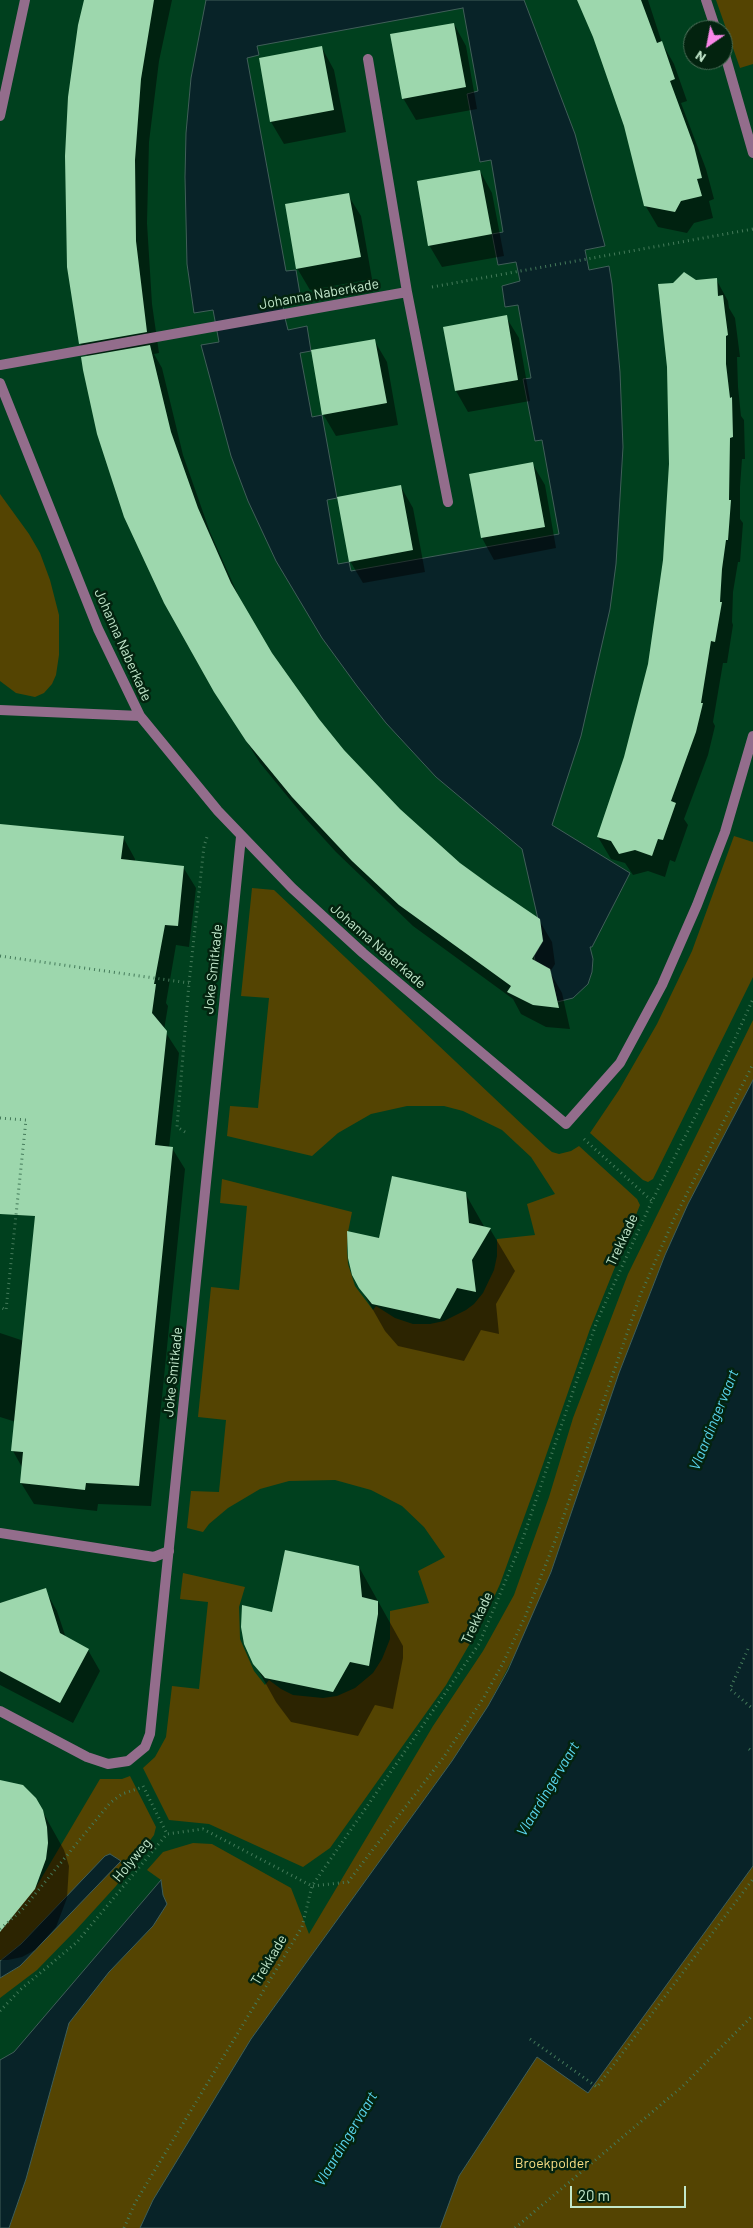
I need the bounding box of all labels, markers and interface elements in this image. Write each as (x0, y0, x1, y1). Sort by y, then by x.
north arrow (683, 20, 733, 70)
text: N (692, 47, 709, 67)
street label: Johanna Naberkade (258, 275, 380, 313)
street label: Johanna Naberkade (91, 586, 155, 704)
street label: Johanna Naberkade (327, 900, 429, 992)
street label: Joke Smitkade (200, 923, 226, 1015)
street label: Trekkade (603, 1211, 641, 1269)
street label: Joke Smitkade (160, 1326, 186, 1418)
water label: Vlaardingervaart (686, 1367, 742, 1473)
street label: Trekkade (458, 1589, 496, 1647)
water label: Vlaardingervaart (513, 1739, 583, 1839)
street label: Holyweg (109, 1835, 155, 1885)
street label: Trekkade (247, 1932, 291, 1988)
water label: Vlaardingervaart (311, 2089, 381, 2189)
park label: Broekpolder (515, 2155, 589, 2171)
scale bar (573, 2176, 689, 2208)
text: 20 m (578, 2186, 610, 2204)

